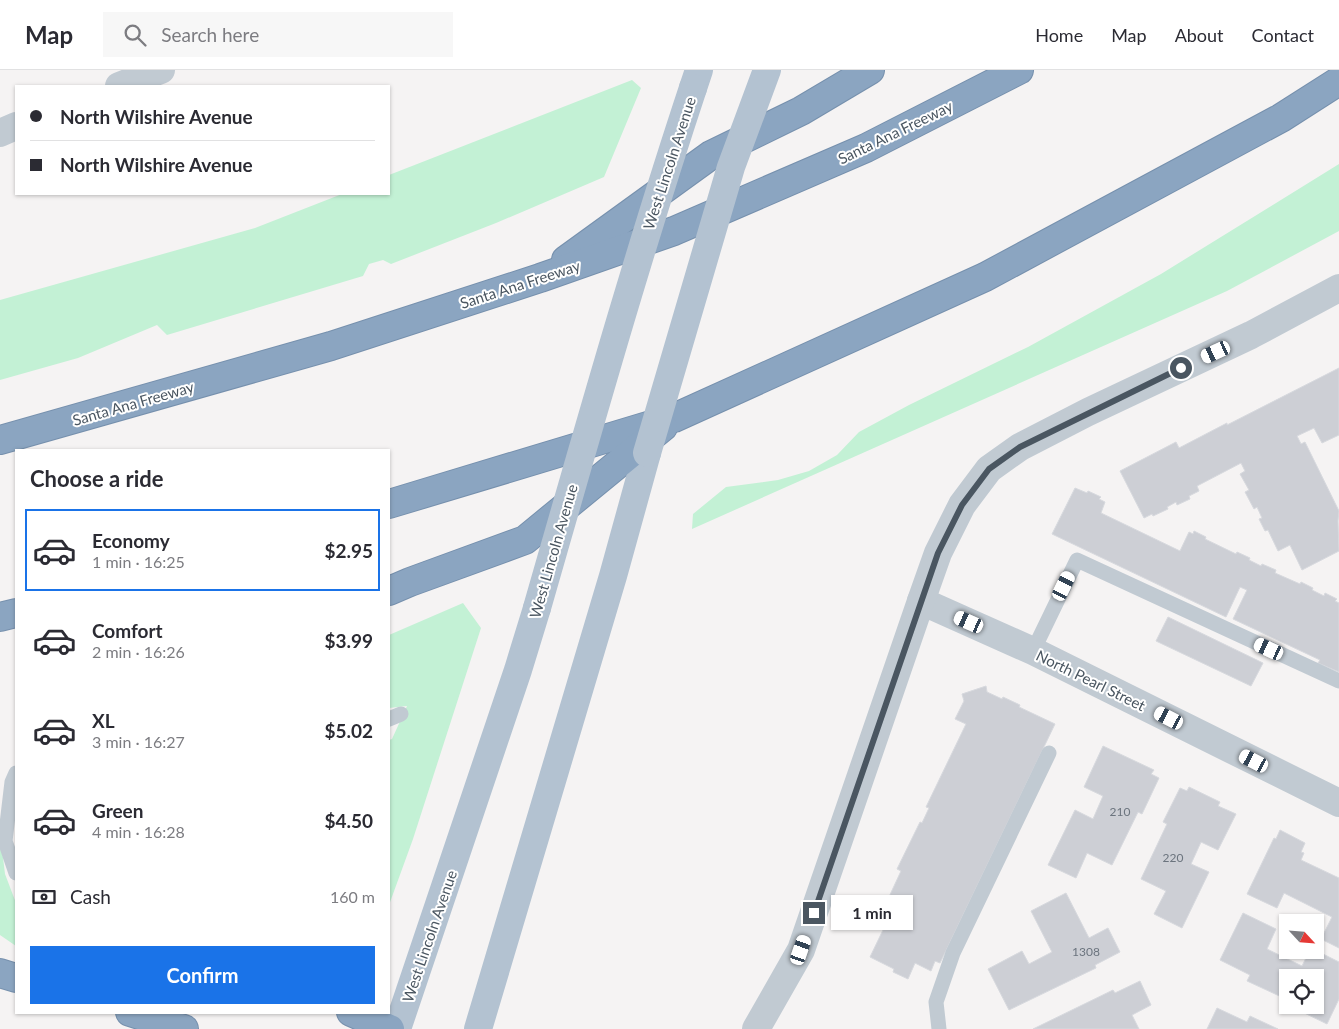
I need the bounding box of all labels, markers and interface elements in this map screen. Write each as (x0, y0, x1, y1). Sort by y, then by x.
search box (103, 12, 453, 57)
text: Map (25, 20, 73, 49)
icon: search (121, 21, 149, 49)
text: Search here (161, 23, 259, 46)
text: Home (1035, 24, 1083, 46)
text: Map (1111, 24, 1147, 46)
text: About (1175, 24, 1224, 46)
text: Contact (1252, 24, 1314, 46)
street label: West Lincoln Avenue (639, 94, 699, 232)
street label: Santa Ana Freeway (835, 96, 955, 168)
text: North Wilshire Avenue (60, 105, 253, 128)
text: North Wilshire Avenue (60, 153, 253, 176)
street label: Santa Ana Freeway (458, 256, 583, 312)
car (1199, 339, 1232, 365)
route start (1170, 357, 1192, 379)
street label: Santa Ana Freeway (70, 377, 196, 429)
text: Choose a ride (30, 465, 164, 492)
street label: West Lincoln Avenue (525, 482, 581, 620)
icon: car (32, 528, 77, 573)
text: Economy (92, 529, 170, 552)
text: $2.95 (324, 539, 373, 562)
text: 1 min · 16:25 (92, 552, 185, 571)
car (1050, 569, 1077, 603)
car (952, 609, 985, 635)
icon: car (32, 618, 77, 663)
text: Comfort (92, 619, 163, 642)
text: $3.99 (324, 629, 373, 652)
car (1252, 636, 1285, 662)
text: 2 min · 16:26 (92, 642, 185, 661)
street label: North Pearl Street (1034, 646, 1149, 714)
car (1152, 705, 1185, 731)
icon: car (32, 708, 77, 753)
text: XL (92, 709, 115, 732)
text: $5.02 (324, 719, 373, 742)
text: 3 min · 16:27 (92, 732, 185, 751)
car (1237, 748, 1270, 774)
icon: car (32, 798, 77, 843)
text: Green (92, 799, 143, 822)
house number: 210 (1110, 804, 1130, 819)
text: $4.50 (324, 809, 373, 832)
text: 4 min · 16:28 (92, 822, 185, 841)
house number: 220 (1163, 850, 1183, 865)
street label: West Lincoln Avenue (398, 868, 460, 1004)
icon: cash (30, 883, 58, 911)
text: Cash (70, 885, 111, 908)
text: 160 m (330, 887, 375, 906)
callout: 1 min (832, 896, 914, 930)
route end (803, 902, 825, 924)
text: 1 min (852, 903, 892, 922)
north arrow (1279, 914, 1324, 959)
map controls (1279, 914, 1324, 1014)
car (789, 933, 812, 967)
house number: 1308 (1072, 944, 1100, 959)
button: Confirm (30, 946, 375, 1004)
button: locate (1279, 969, 1324, 1014)

